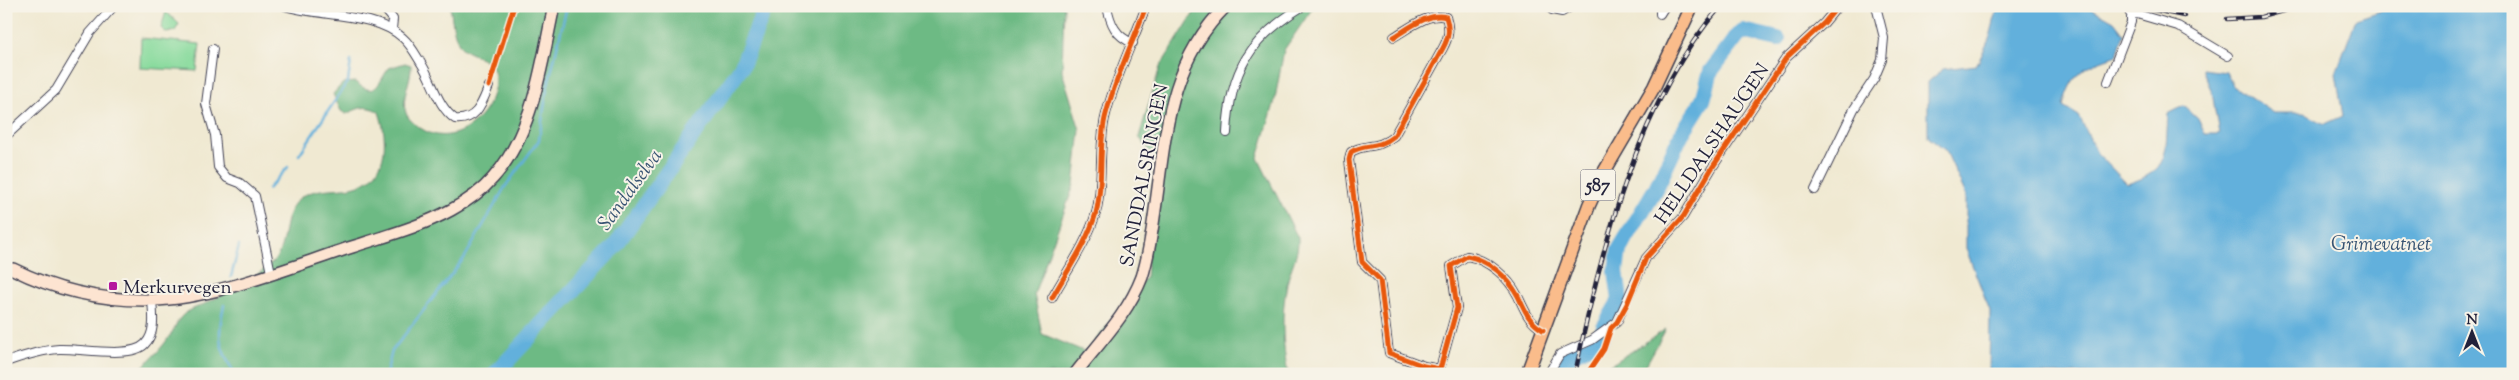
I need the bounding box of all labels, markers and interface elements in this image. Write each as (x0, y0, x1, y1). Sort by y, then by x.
street label: HELLDALSHAUGEN (1649, 59, 1777, 230)
street label: SANDDALSRINGEN (1114, 82, 1176, 269)
water label: Sandalselva (592, 144, 670, 237)
road number: 587 (1580, 170, 1616, 200)
water label: Grimevatnet (2331, 231, 2431, 260)
place label: Merkurvegen (123, 275, 232, 302)
marker: Merkurvegen (107, 280, 119, 292)
north arrow (2446, 308, 2496, 358)
text: N (2466, 311, 2478, 331)

